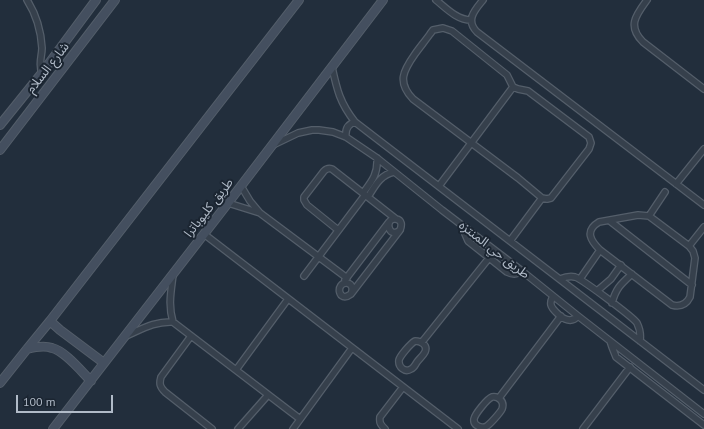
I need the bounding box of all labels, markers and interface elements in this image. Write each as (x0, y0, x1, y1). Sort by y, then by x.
street label: شارع السلام (23, 39, 73, 97)
street label: طريق كليوباترا (181, 175, 237, 241)
street label: طريق حي المنتزه (456, 218, 532, 282)
scale bar (18, 387, 115, 413)
text: 100 m (23, 394, 56, 409)

